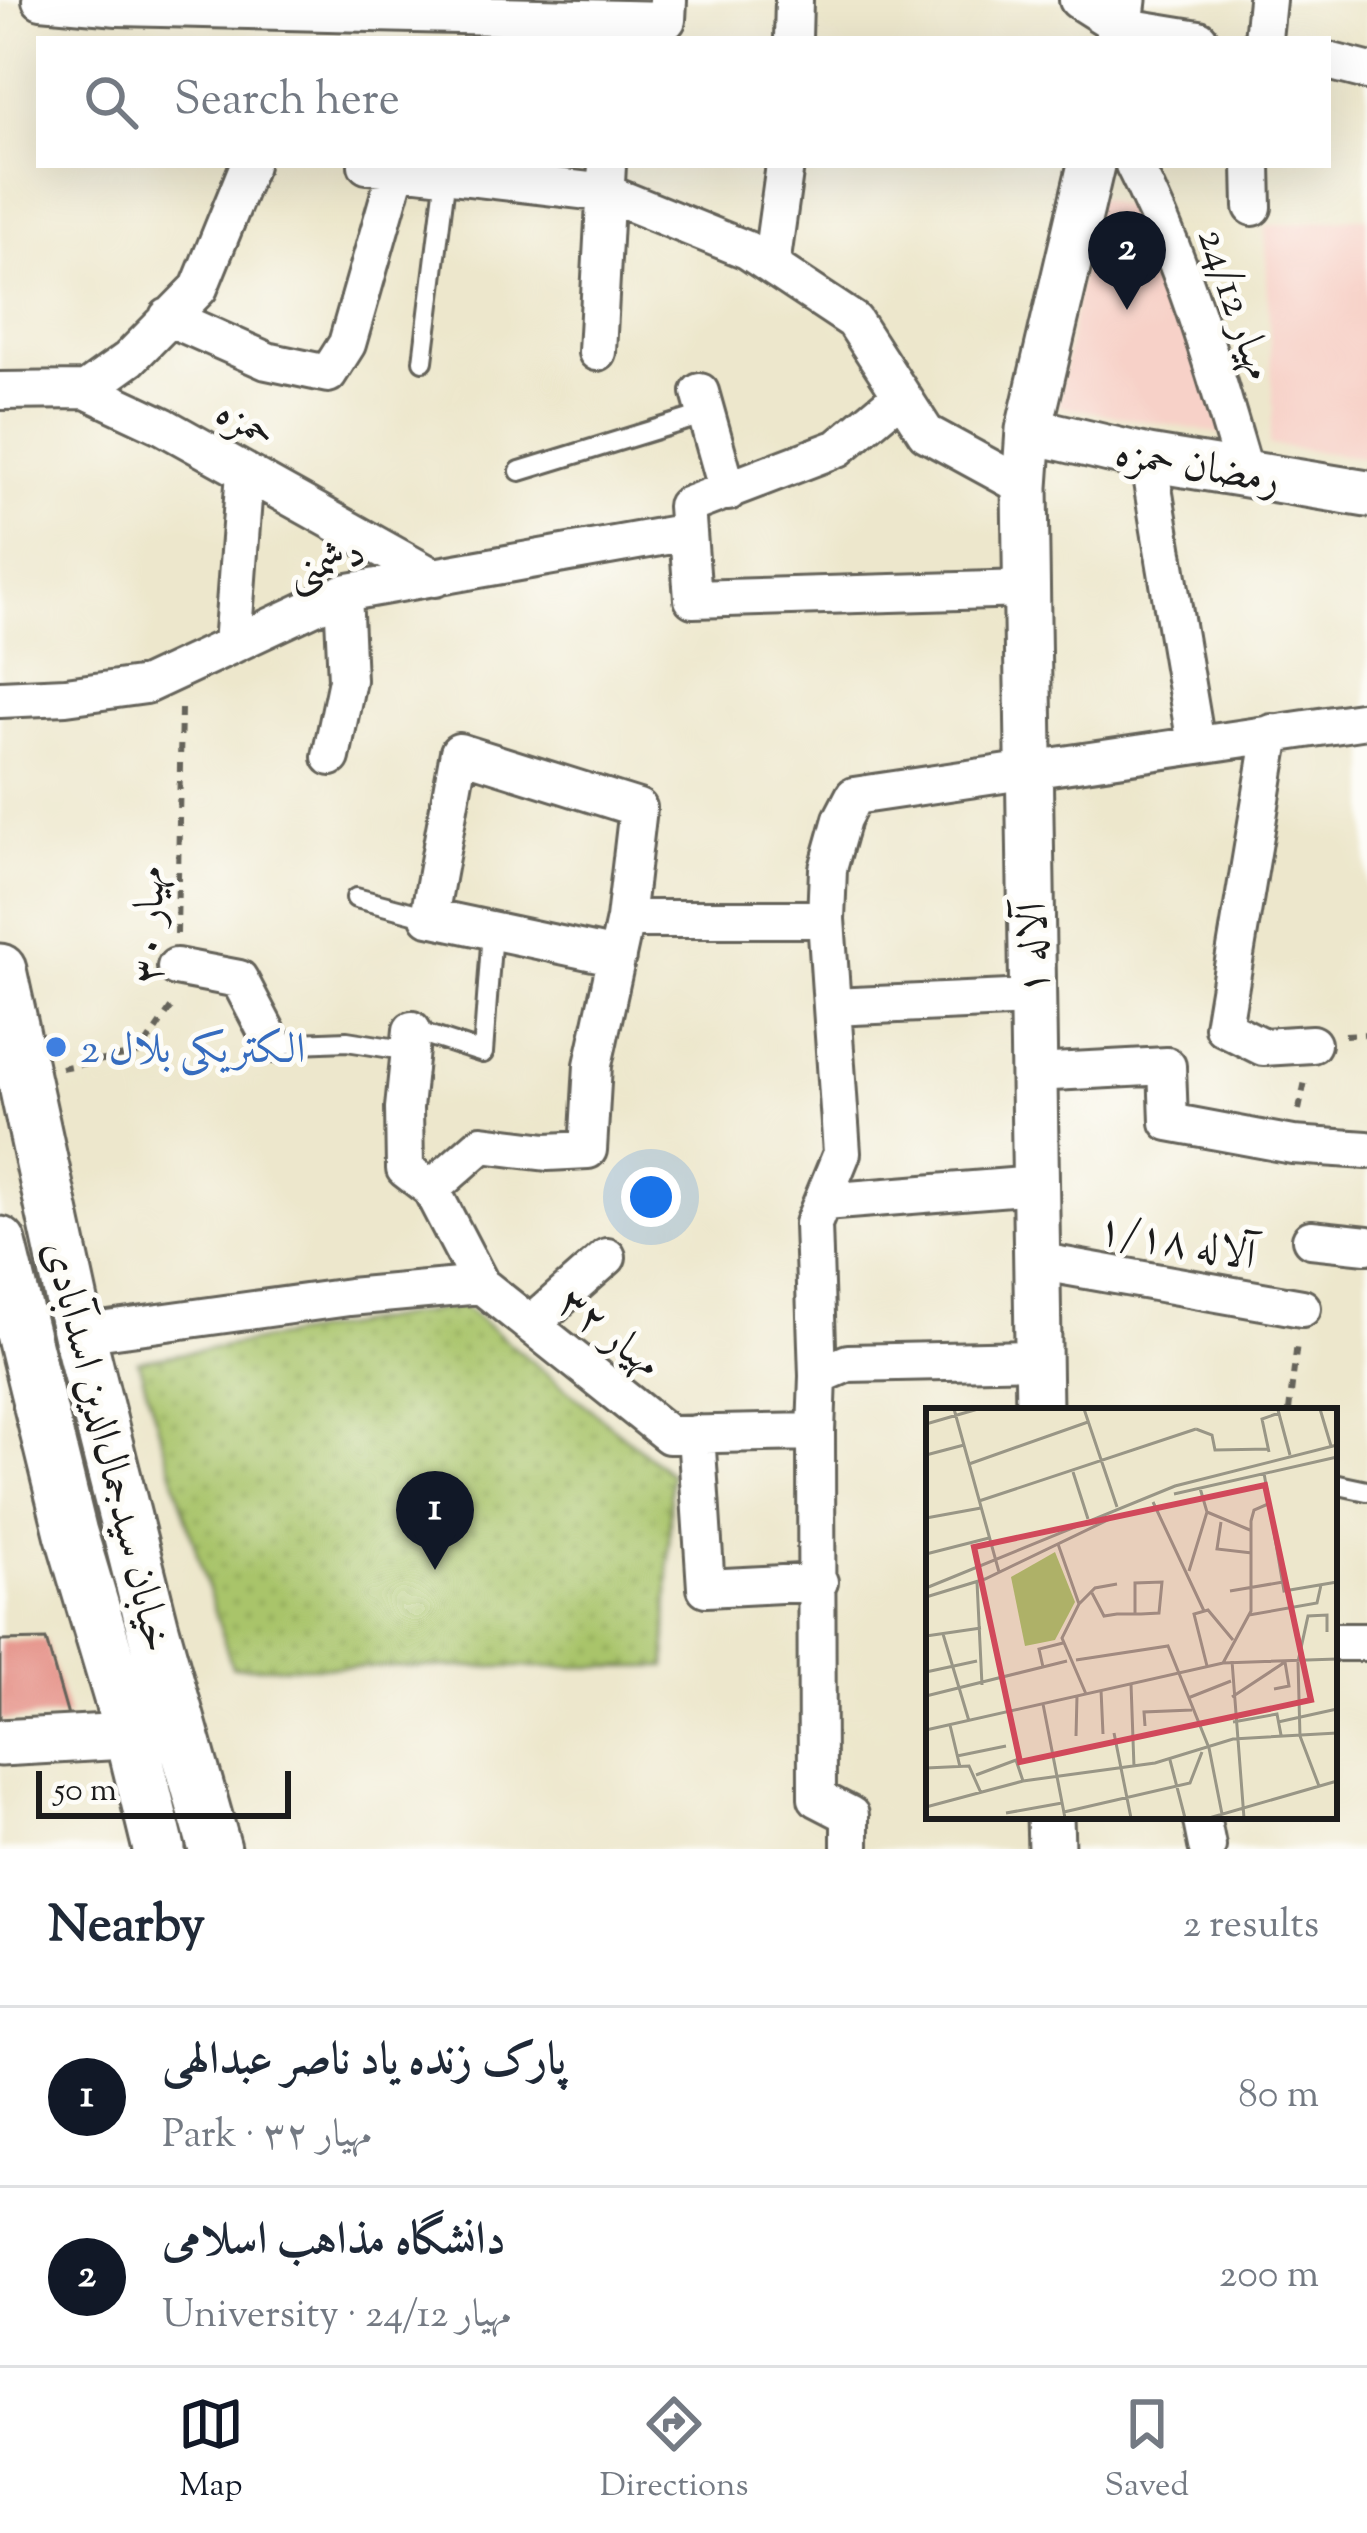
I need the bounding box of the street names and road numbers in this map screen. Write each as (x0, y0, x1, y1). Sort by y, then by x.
street label: مهیار 24/12 (1179, 221, 1287, 389)
street label: حمزه (204, 384, 286, 466)
street label: رمضان حمزه (1110, 425, 1284, 513)
street label: دشمنی (280, 524, 373, 605)
street label: مهیار ۳۰ (121, 866, 183, 984)
street label: آلاله ۱ (1005, 898, 1067, 996)
street label: آلاله ۱/۱۸ (1093, 1202, 1264, 1289)
street label: خیابان سیدجمال‌الدین اسدآبادی (25, 1235, 185, 1659)
street label: مهیار ۳۲ (543, 1275, 672, 1395)

